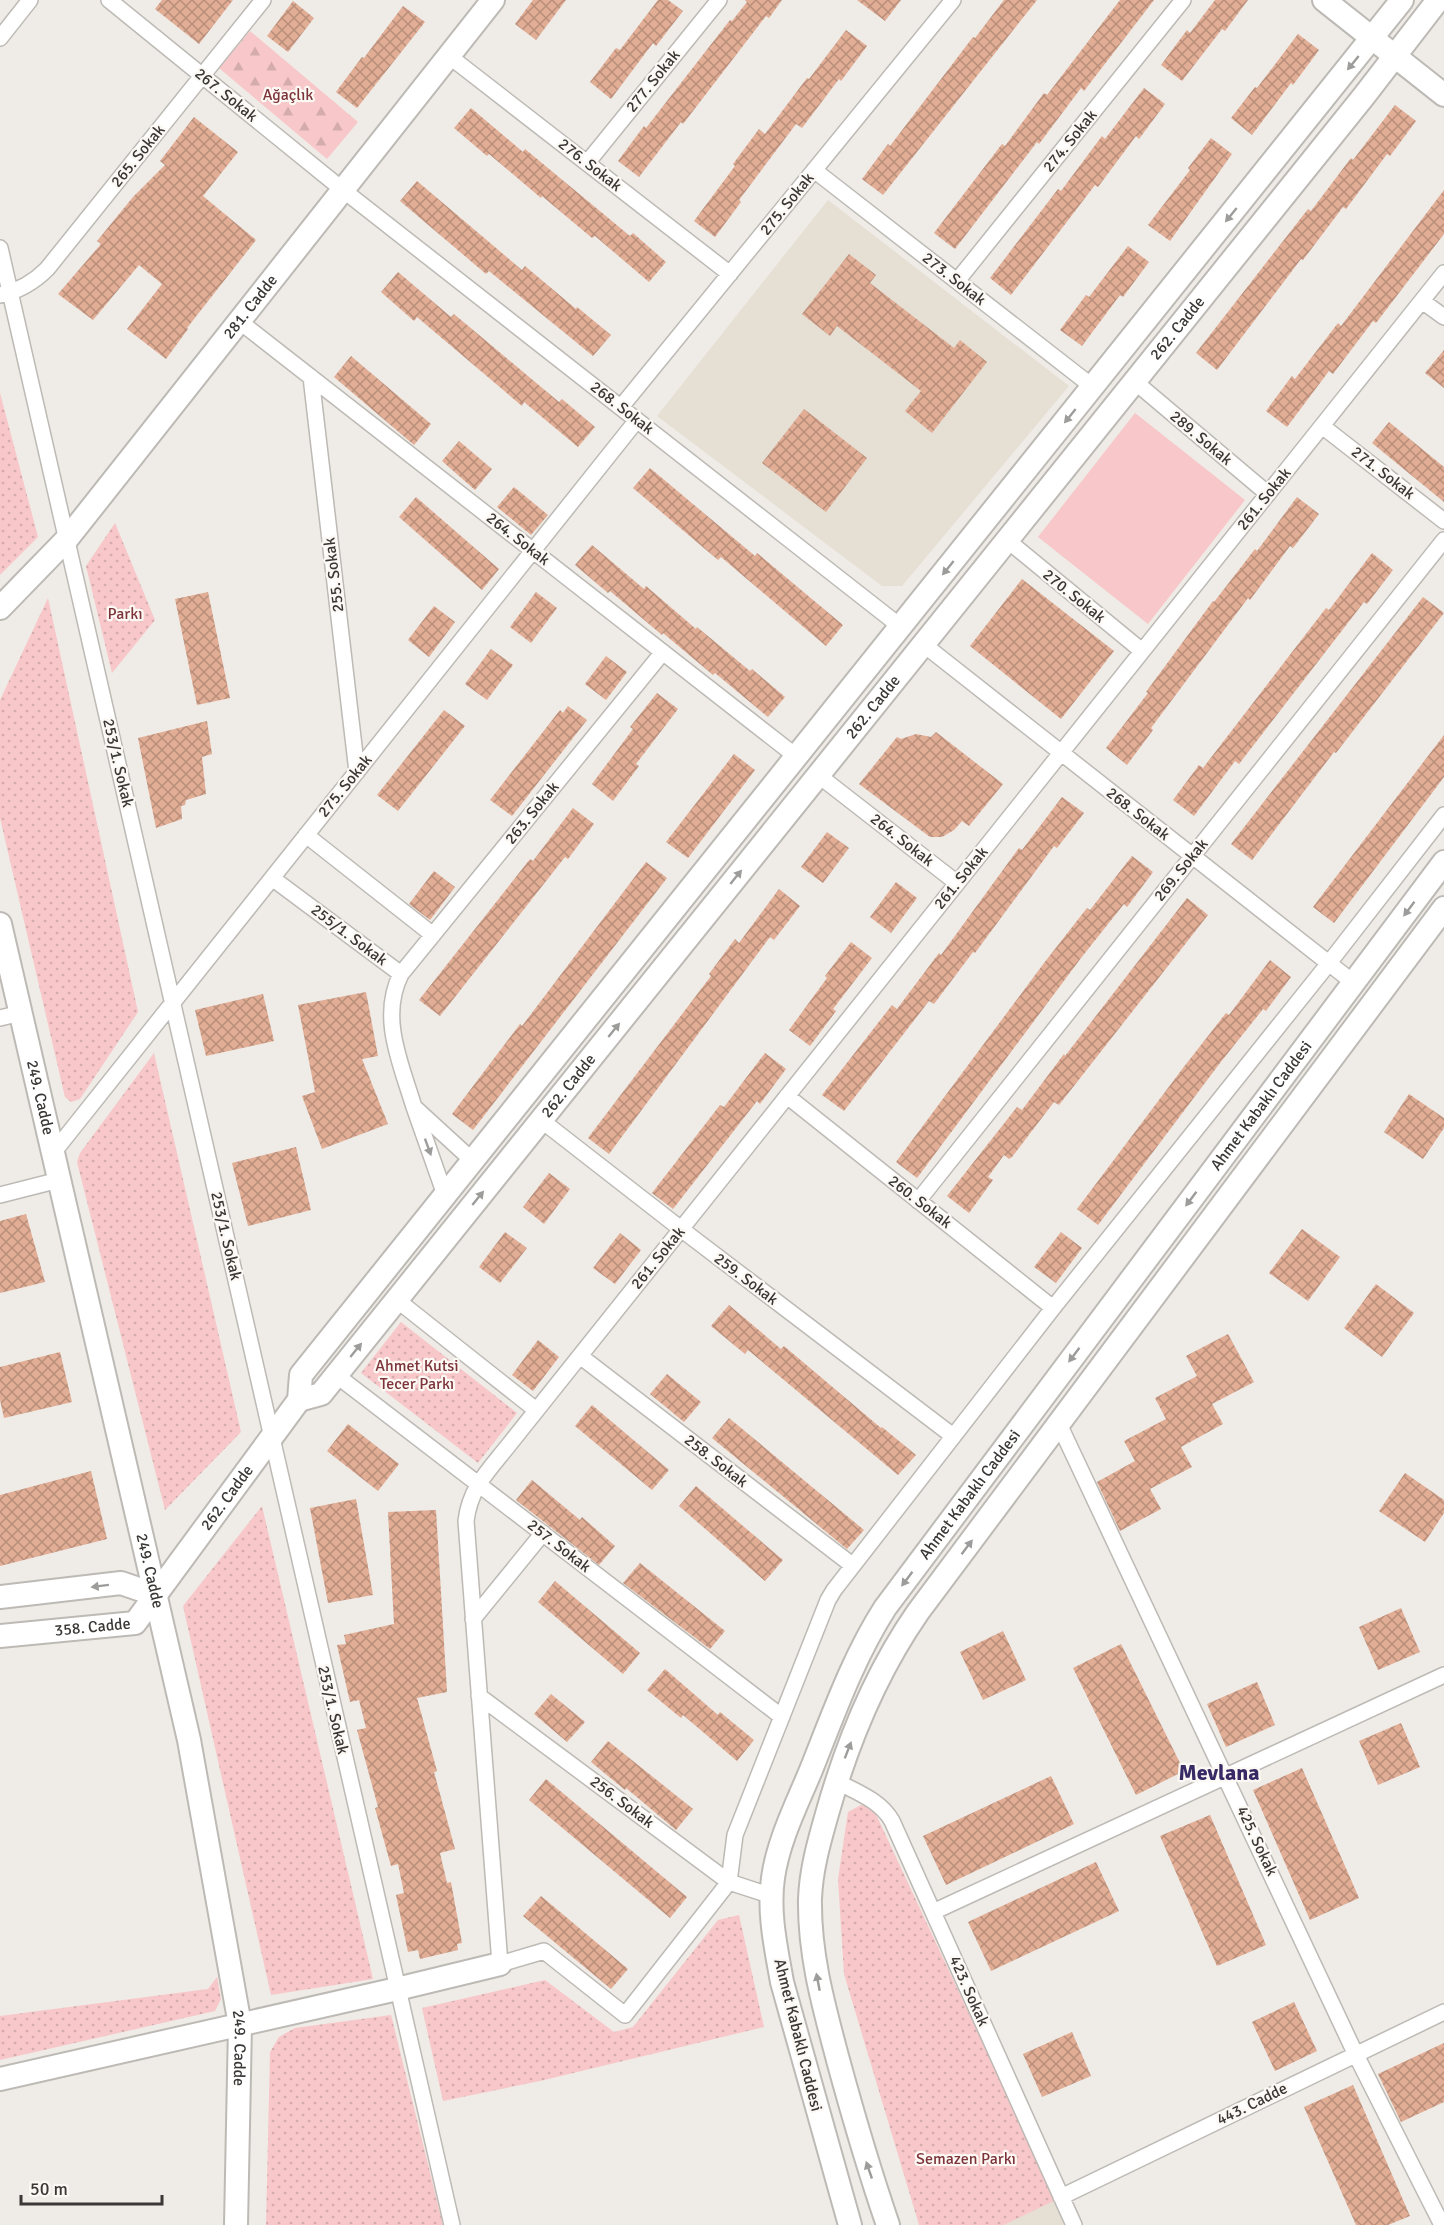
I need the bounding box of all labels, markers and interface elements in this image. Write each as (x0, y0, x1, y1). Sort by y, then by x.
street label: 277. Sokak (622, 46, 684, 116)
one-way arrow (1347, 55, 1360, 71)
street label: 267. Sokak (191, 64, 261, 126)
park label: Ağaçlık (263, 85, 313, 105)
street label: 274. Sokak (1039, 106, 1101, 176)
street label: 265. Sokak (107, 121, 169, 191)
street label: 276. Sokak (554, 134, 626, 196)
street label: 275. Sokak (756, 169, 818, 239)
one-way arrow (1225, 207, 1238, 223)
street label: 273. Sokak (918, 248, 990, 310)
street label: 281. Cadde (219, 271, 282, 343)
street label: 262. Cadde (1146, 292, 1209, 364)
street label: 268. Sokak (586, 377, 658, 439)
street label: 289. Sokak (1166, 406, 1236, 470)
one-way arrow (1063, 408, 1076, 424)
street label: 271. Sokak (1347, 442, 1419, 504)
street label: 261. Sokak (1233, 464, 1295, 534)
street label: 264. Sokak (482, 508, 554, 570)
street label: 255. Sokak (320, 537, 348, 613)
one-way arrow (942, 561, 954, 576)
street label: 270. Sokak (1039, 565, 1109, 627)
park label: Parkı (108, 604, 143, 624)
street label: 262. Cadde (841, 671, 905, 743)
street label: 253/1. Sokak (98, 717, 138, 809)
street label: 275. Sokak (314, 751, 376, 821)
street label: 263. Sokak (501, 778, 563, 848)
street label: 268. Sokak (1102, 783, 1174, 845)
street label: 264. Sokak (866, 809, 938, 871)
street label: 269. Sokak (1150, 835, 1212, 905)
street label: 261. Sokak (930, 843, 992, 913)
one-way arrow (729, 870, 741, 885)
street label: 255/1. Sokak (307, 900, 391, 970)
one-way arrow (1403, 901, 1415, 917)
one-way arrow (607, 1022, 619, 1037)
street label: Ahmet Kabaklı Caddesi (1206, 1037, 1316, 1175)
street label: 262. Cadde (537, 1050, 600, 1122)
street label: 249. Cadde (22, 1058, 59, 1137)
one-way arrow (423, 1138, 433, 1156)
street label: 260. Sokak (884, 1171, 956, 1233)
street label: 253/1. Sokak (206, 1190, 246, 1282)
one-way arrow (472, 1190, 485, 1206)
one-way arrow (1185, 1191, 1197, 1207)
street label: 261. Sokak (627, 1223, 689, 1293)
street label: 259. Sokak (710, 1248, 782, 1310)
one-way arrow (350, 1342, 363, 1358)
one-way arrow (1068, 1347, 1080, 1363)
park label: Ahmet Kutsi Tecer Parkı (375, 1356, 459, 1394)
street label: Ahmet Kabaklı Caddesi (915, 1426, 1025, 1563)
street label: 258. Sokak (680, 1430, 752, 1492)
street label: 262. Cadde (196, 1461, 258, 1534)
street label: 257. Sokak (523, 1515, 595, 1577)
street label: 249. Cadde (131, 1531, 168, 1610)
one-way arrow (960, 1539, 972, 1554)
one-way arrow (901, 1570, 913, 1586)
one-way arrow (90, 1581, 109, 1590)
street label: 358. Cadde (54, 1613, 131, 1641)
street label: 253/1. Sokak (313, 1664, 353, 1756)
one-way arrow (843, 1741, 853, 1759)
district label: Mevlana (1178, 1759, 1260, 1786)
street label: 256. Sokak (586, 1771, 658, 1833)
street label: 425. Sokak (1232, 1803, 1282, 1879)
street label: 423. Sokak (945, 1953, 993, 2029)
street label: Ahmet Kabaklı Caddesi (769, 1957, 827, 2113)
one-way arrow (813, 1972, 822, 1991)
street label: 249. Cadde (227, 2008, 250, 2086)
street label: 443. Cadde (1213, 2078, 1291, 2130)
park label: Semazen Parkı (916, 2149, 1016, 2169)
one-way arrow (864, 2161, 874, 2179)
scale bar (21, 2168, 162, 2206)
text: 50 m (30, 2178, 68, 2200)

